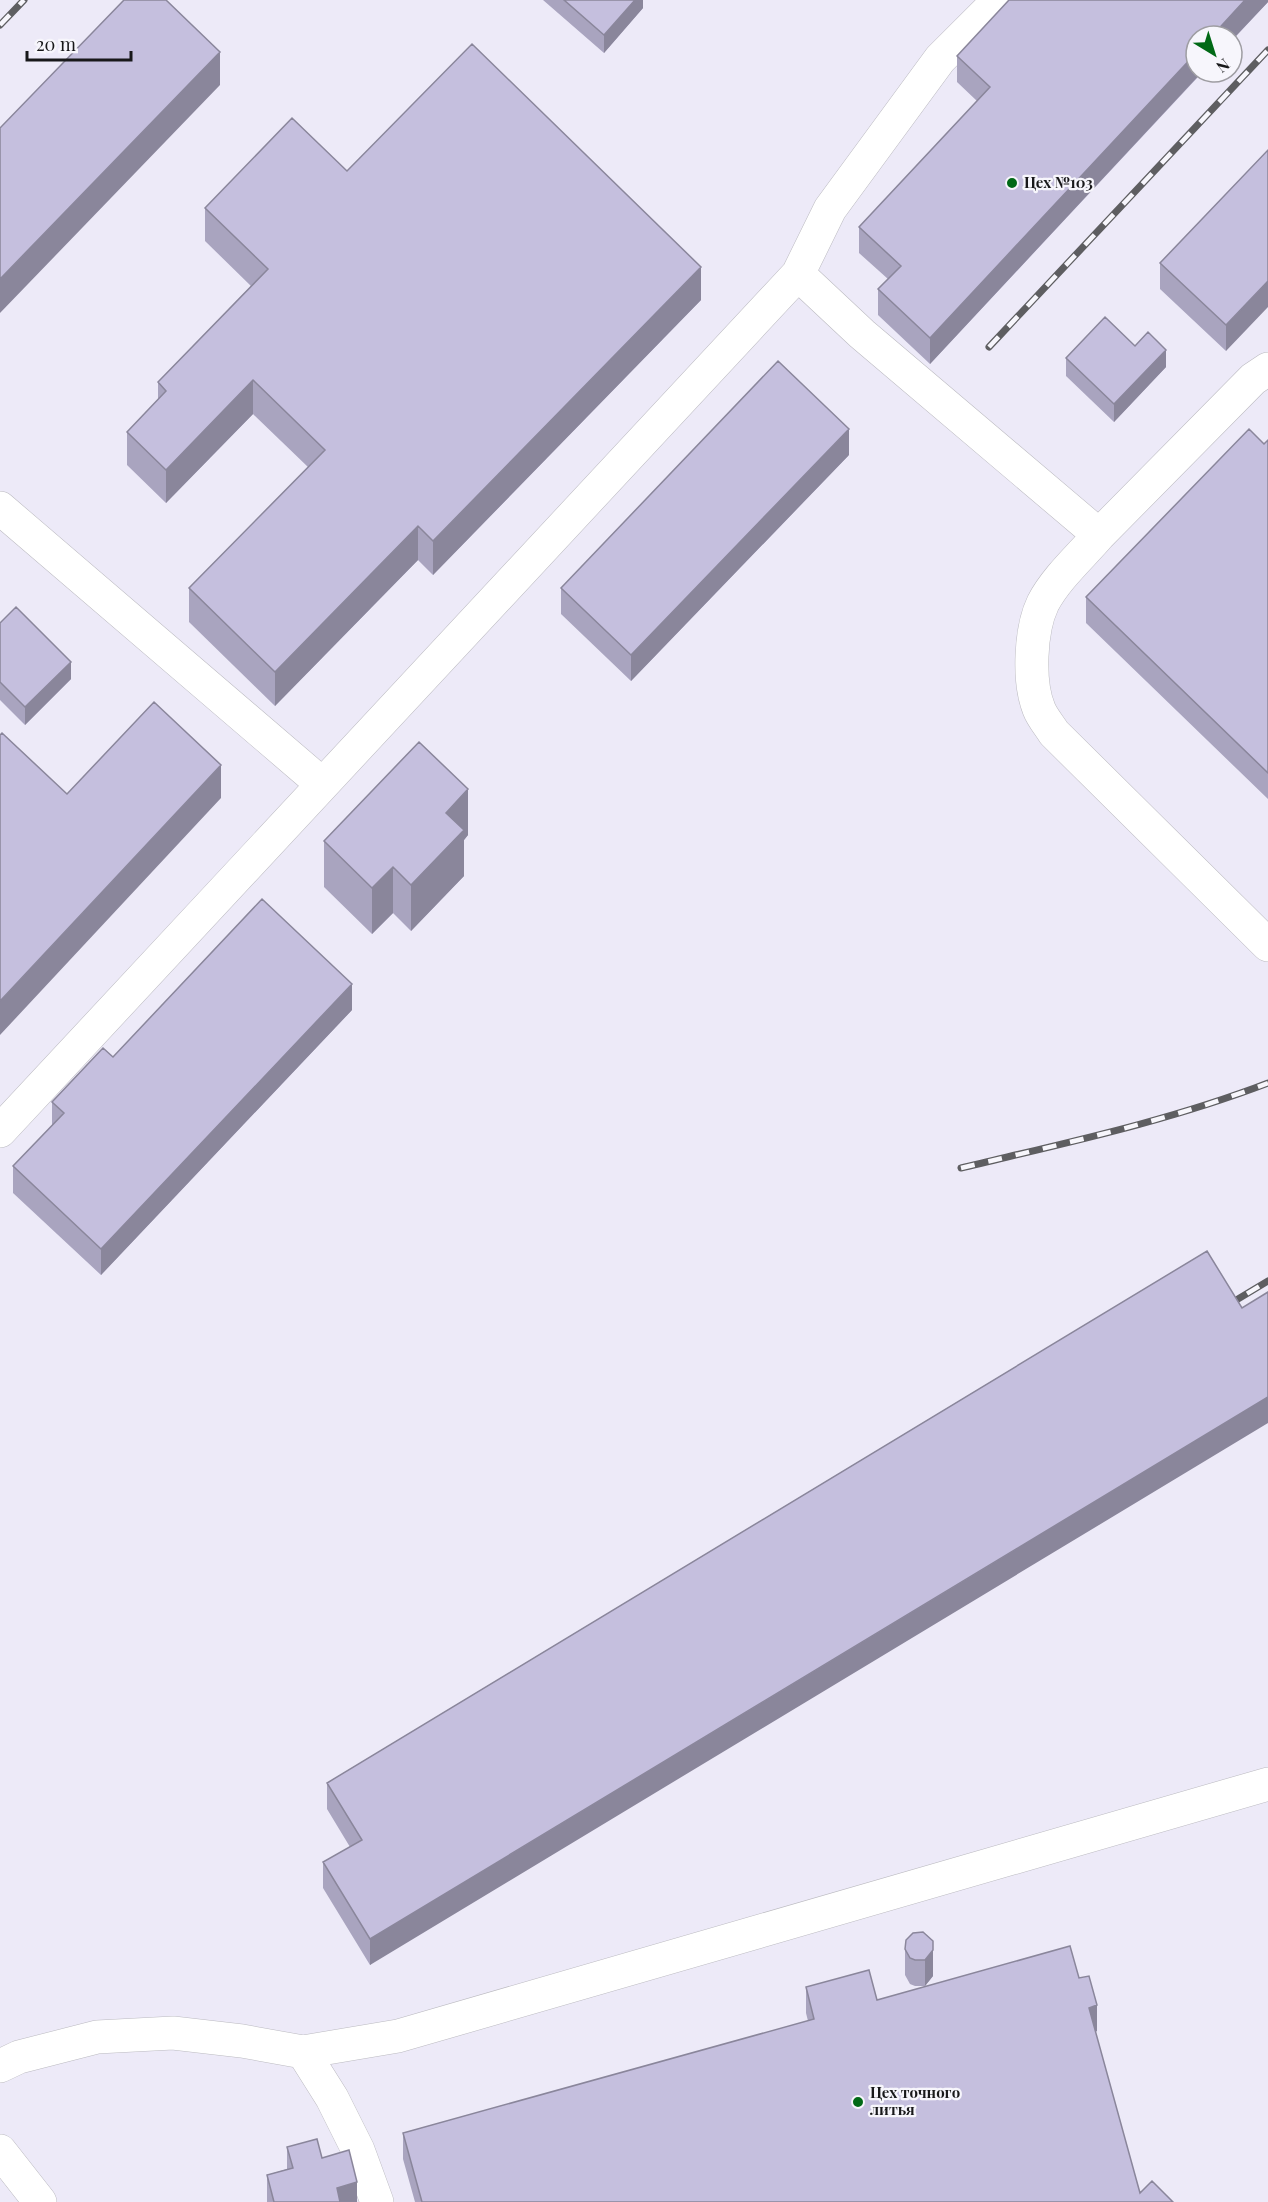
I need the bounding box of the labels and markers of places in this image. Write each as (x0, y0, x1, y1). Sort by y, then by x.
place label: Цех №103 (1024, 172, 1093, 192)
marker: Цех №103 (1005, 176, 1019, 190)
place label: Цех точного литья (870, 2082, 960, 2119)
marker: Цех точного литья (851, 2095, 865, 2109)

